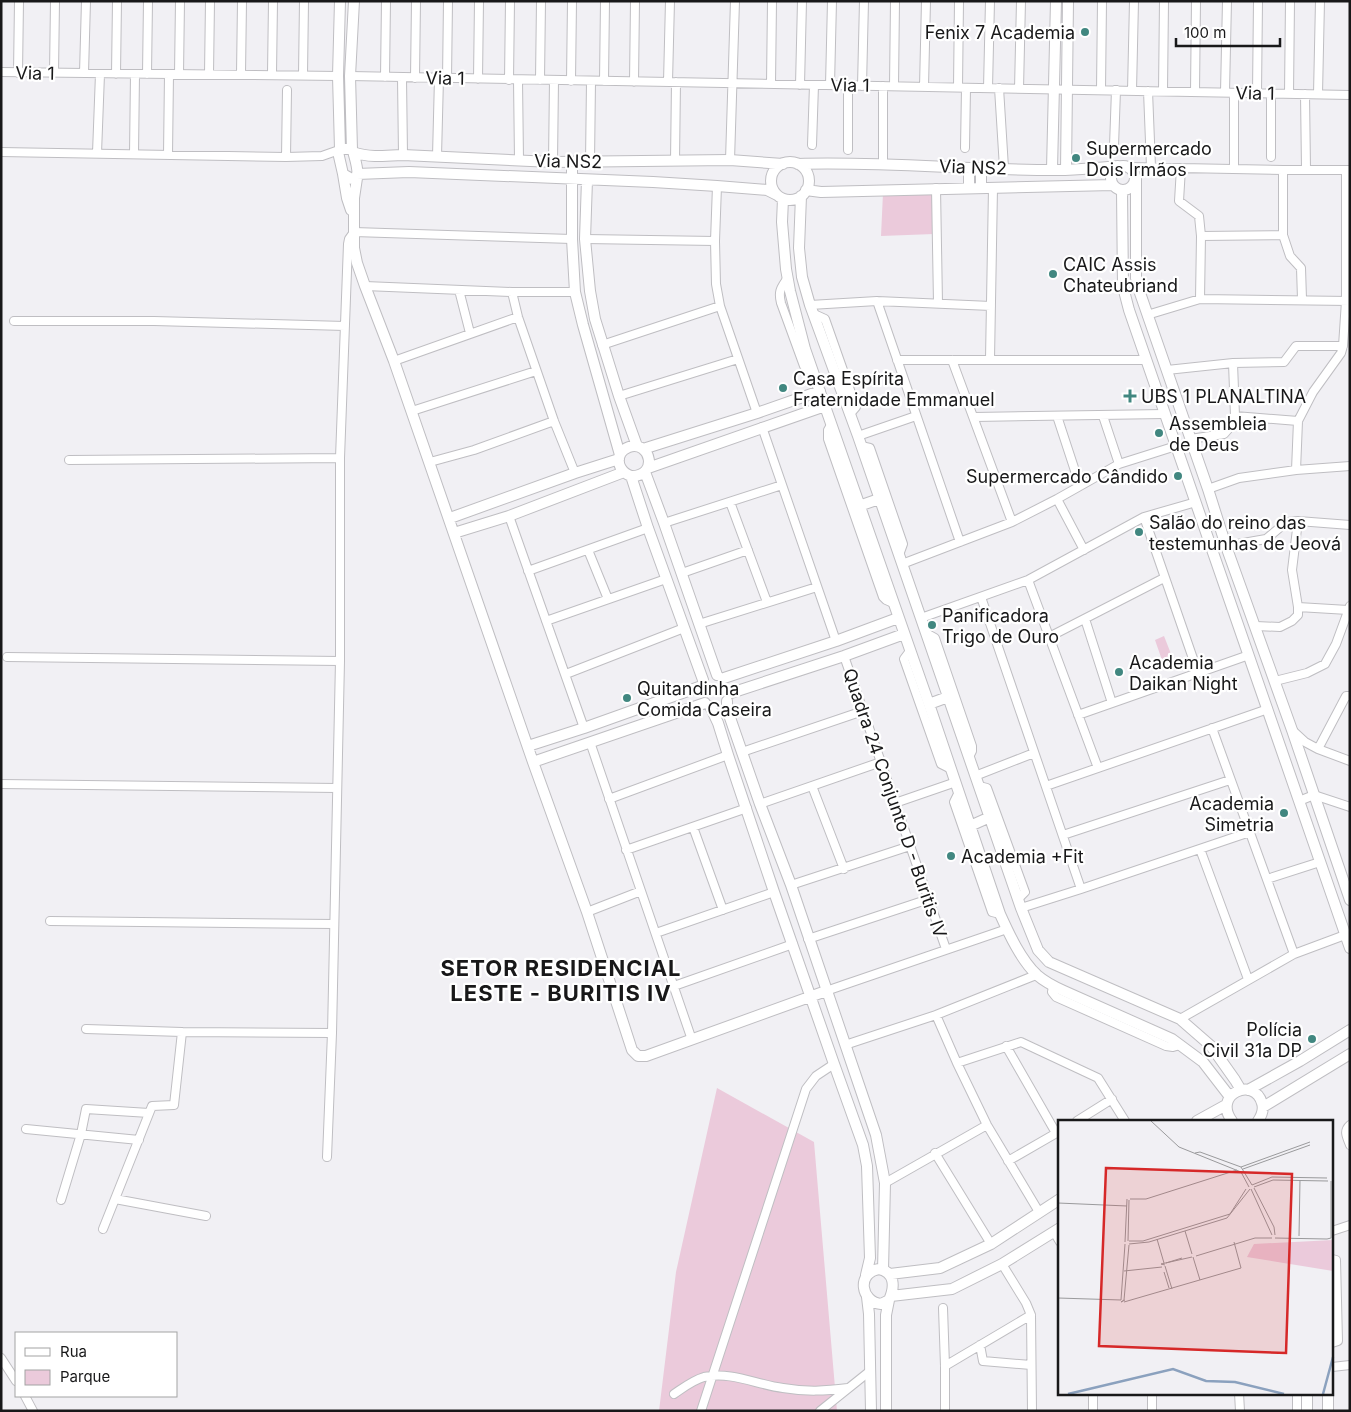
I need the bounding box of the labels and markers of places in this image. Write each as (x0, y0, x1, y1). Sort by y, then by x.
place label: Fenix 7 Academia (925, 22, 1075, 43)
marker: Fenix 7 Academia (1079, 26, 1091, 38)
place label: Supermercado Dois Irmãos (1086, 138, 1212, 180)
marker: Supermercado Dois Irmãos (1070, 152, 1082, 164)
place label: CAIC Assis Chateubriand (1063, 254, 1178, 296)
marker: CAIC Assis Chateubriand (1047, 268, 1059, 280)
place label: Casa Espírita Fraternidade Emmanuel (793, 368, 995, 410)
marker: Casa Espírita Fraternidade Emmanuel (777, 382, 789, 394)
place label: UBS 1 PLANALTINA (1141, 386, 1306, 407)
marker: UBS 1 PLANALTINA (1123, 389, 1137, 403)
place label: Assembleia de Deus (1169, 413, 1267, 455)
marker: Assembleia de Deus (1153, 427, 1165, 439)
place label: Supermercado Cândido (966, 466, 1168, 487)
marker: Supermercado Cândido (1172, 470, 1184, 482)
place label: Salão do reino das testemunhas de Jeová (1149, 512, 1341, 554)
marker: Salão do reino das testemunhas de Jeová (1133, 526, 1145, 538)
place label: Panificadora Trigo de Ouro (942, 605, 1059, 647)
marker: Panificadora Trigo de Ouro (926, 619, 938, 631)
place label: Academia Daikan Night (1129, 652, 1238, 694)
marker: Academia Daikan Night (1113, 666, 1125, 678)
place label: Quitandinha Comida Caseira (637, 678, 772, 720)
marker: Quitandinha Comida Caseira (621, 692, 633, 704)
place label: Academia Simetria (1189, 793, 1274, 835)
marker: Academia Simetria (1278, 807, 1290, 819)
place label: Academia +Fit (961, 846, 1084, 867)
marker: Academia +Fit (945, 850, 957, 862)
place label: Polícia Civil 31a DP (1202, 1019, 1302, 1061)
marker: Polícia Civil 31a DP (1306, 1033, 1318, 1045)

